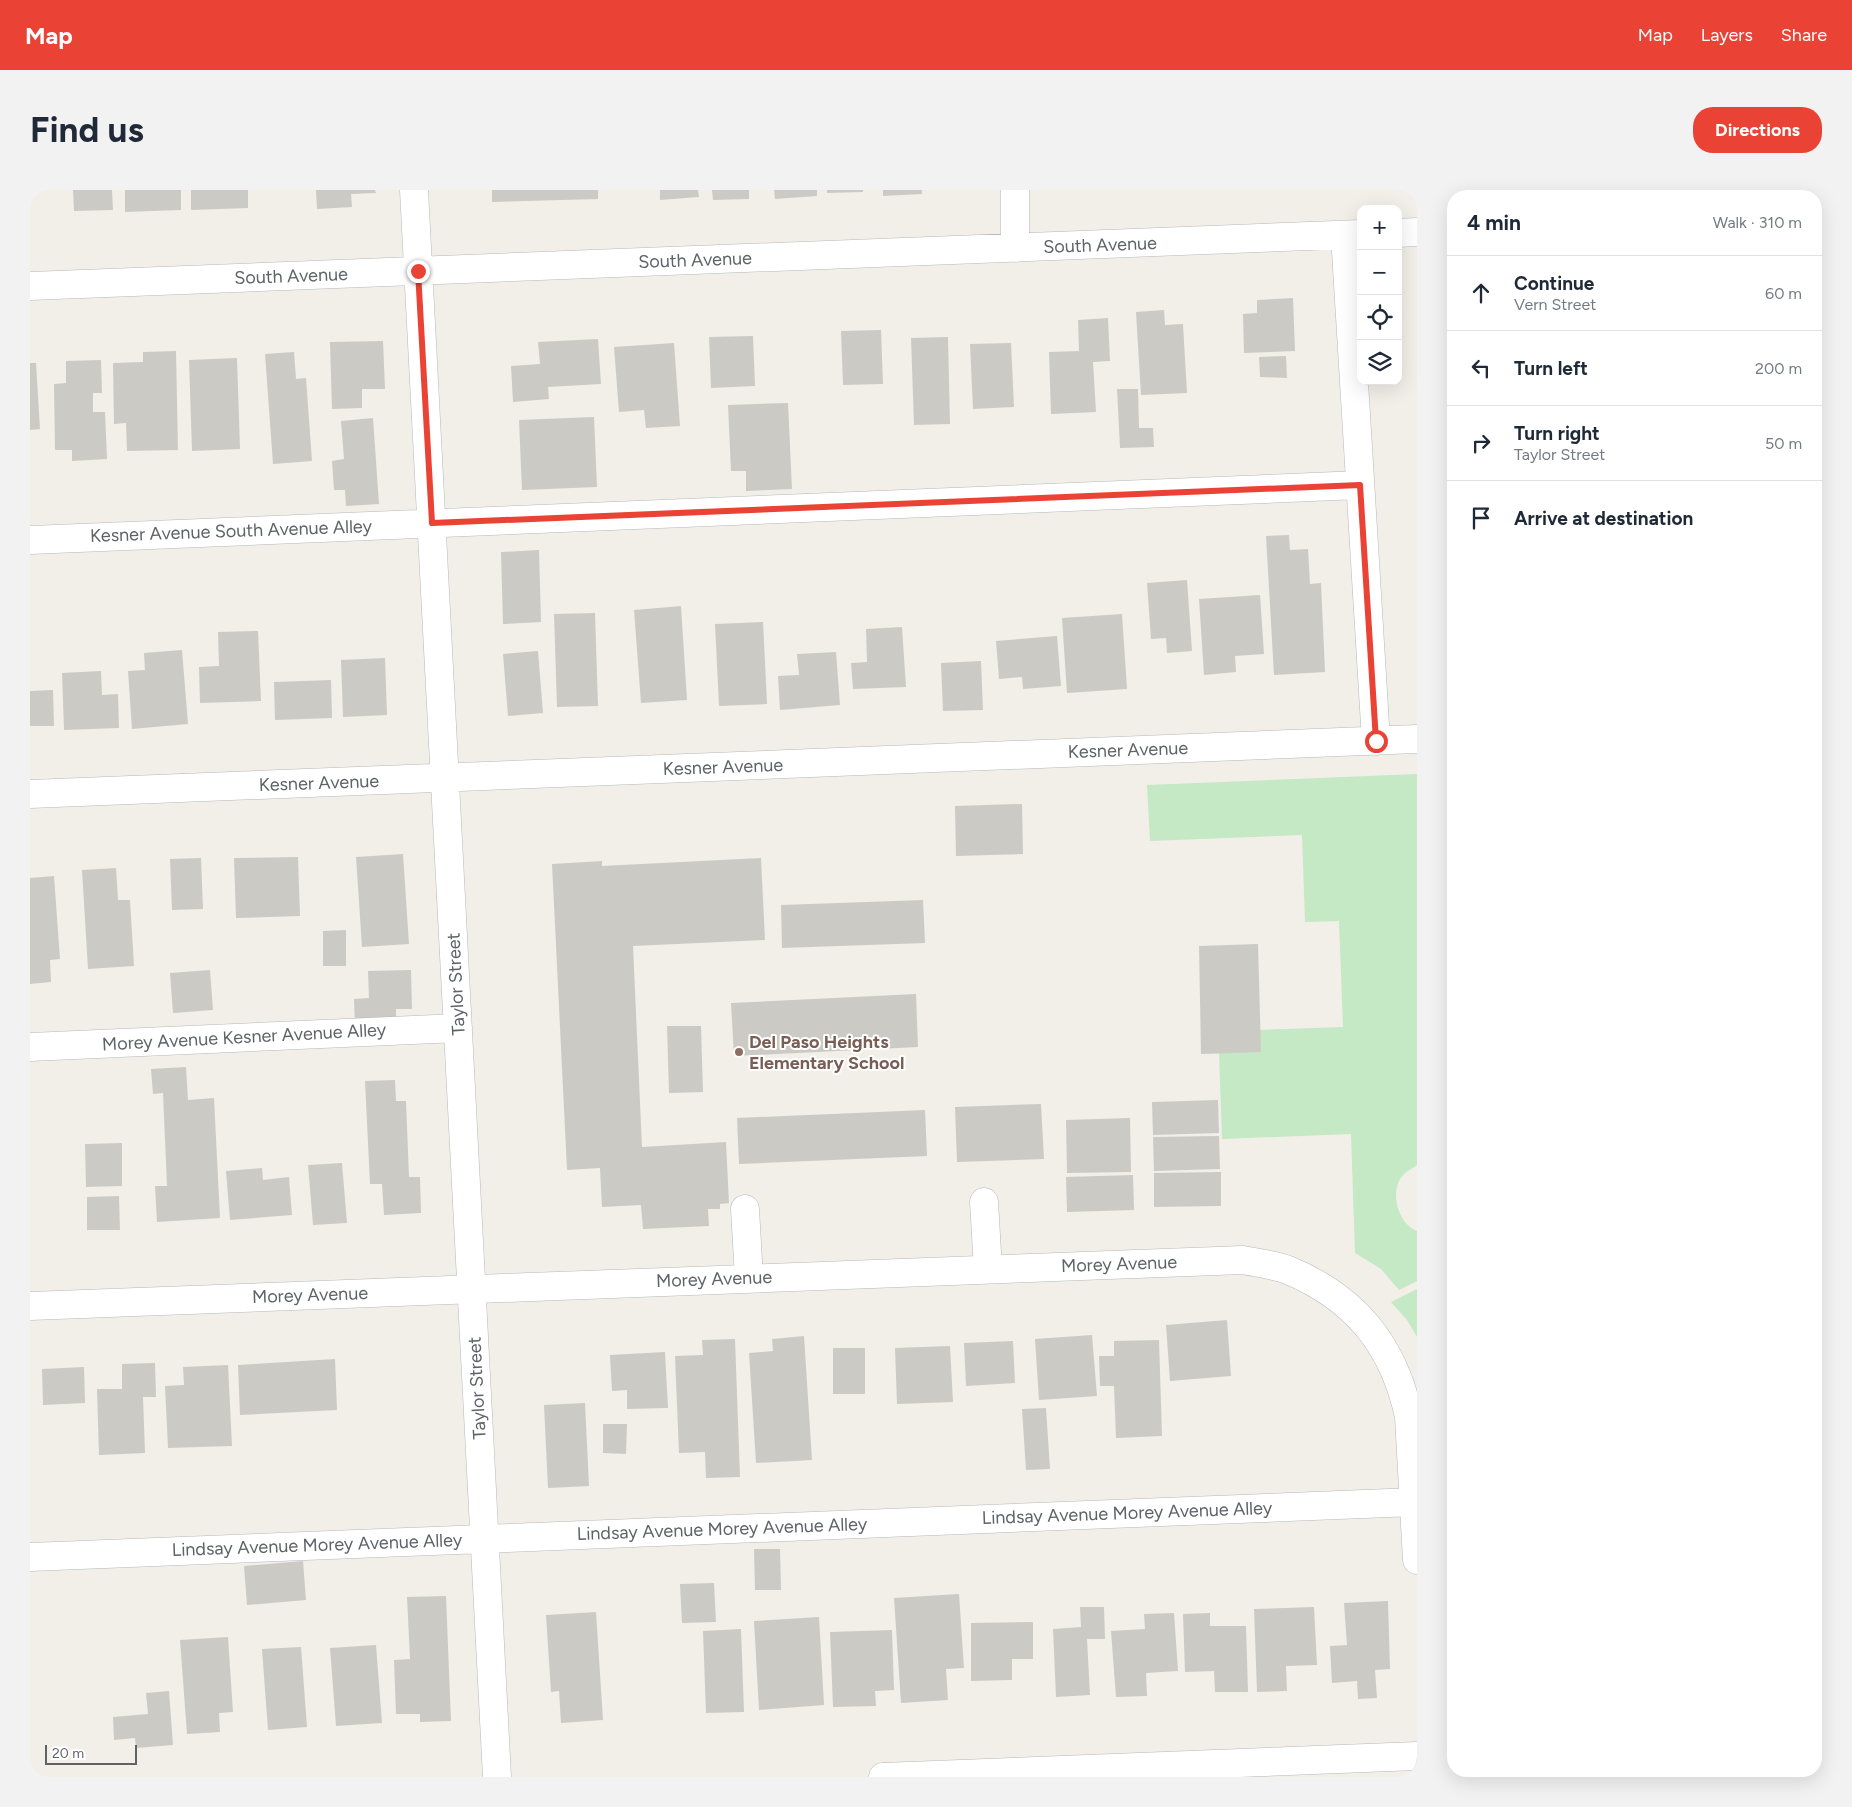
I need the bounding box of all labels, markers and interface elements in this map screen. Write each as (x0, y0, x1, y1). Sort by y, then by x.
text: Map (25, 21, 73, 50)
text: Map (1638, 24, 1673, 46)
text: Layers (1701, 24, 1753, 46)
text: Share (1781, 24, 1827, 46)
button: Directions (1693, 107, 1822, 153)
text: Find us (30, 109, 144, 151)
map controls (1357, 205, 1402, 385)
button: + (1357, 205, 1402, 250)
text: 4 min (1467, 210, 1521, 235)
text: Walk · 310 m (1713, 213, 1802, 232)
street label: South Avenue (1043, 232, 1157, 258)
street label: South Avenue (638, 247, 752, 273)
button: − (1357, 250, 1402, 295)
route end (407, 260, 430, 283)
street label: South Avenue (234, 263, 348, 289)
text: Continue (1514, 272, 1594, 295)
icon: ahead (1467, 279, 1495, 307)
text: 60 m (1765, 284, 1802, 303)
button: locate (1357, 295, 1402, 340)
text: Vern Street (1514, 295, 1596, 314)
button: layers (1357, 340, 1402, 385)
icon: left (1467, 354, 1495, 382)
text: Turn left (1514, 357, 1588, 380)
text: 200 m (1755, 359, 1802, 378)
text: Turn right (1514, 422, 1600, 445)
icon: right (1467, 429, 1495, 457)
text: 50 m (1765, 434, 1802, 453)
text: Taylor Street (1514, 445, 1605, 464)
icon: arrive (1467, 504, 1495, 532)
text: Arrive at destination (1514, 507, 1693, 530)
street label: Kesner Avenue South Avenue Alley (90, 515, 373, 547)
route start (1365, 730, 1388, 753)
street label: Kesner Avenue (1067, 737, 1189, 763)
street label: Kesner Avenue (662, 754, 784, 780)
street label: Kesner Avenue (258, 770, 380, 796)
street label: Taylor Street (442, 932, 470, 1036)
street label: Morey Avenue Kesner Avenue Alley (101, 1019, 387, 1055)
place label: Del Paso Heights Elementary School (749, 1031, 904, 1074)
marker: Del Paso Heights Elementary School (733, 1046, 745, 1058)
street label: Morey Avenue (1061, 1251, 1178, 1277)
street label: Morey Avenue (656, 1266, 773, 1292)
street label: Morey Avenue (252, 1282, 369, 1308)
street label: Taylor Street (463, 1336, 491, 1440)
street label: Lindsay Avenue Morey Avenue Alley (981, 1497, 1273, 1529)
street label: Lindsay Avenue Morey Avenue Alley (576, 1513, 868, 1545)
street label: Lindsay Avenue Morey Avenue Alley (171, 1529, 463, 1561)
scale bar (45, 1742, 138, 1765)
text: 20 m (52, 1745, 84, 1762)

